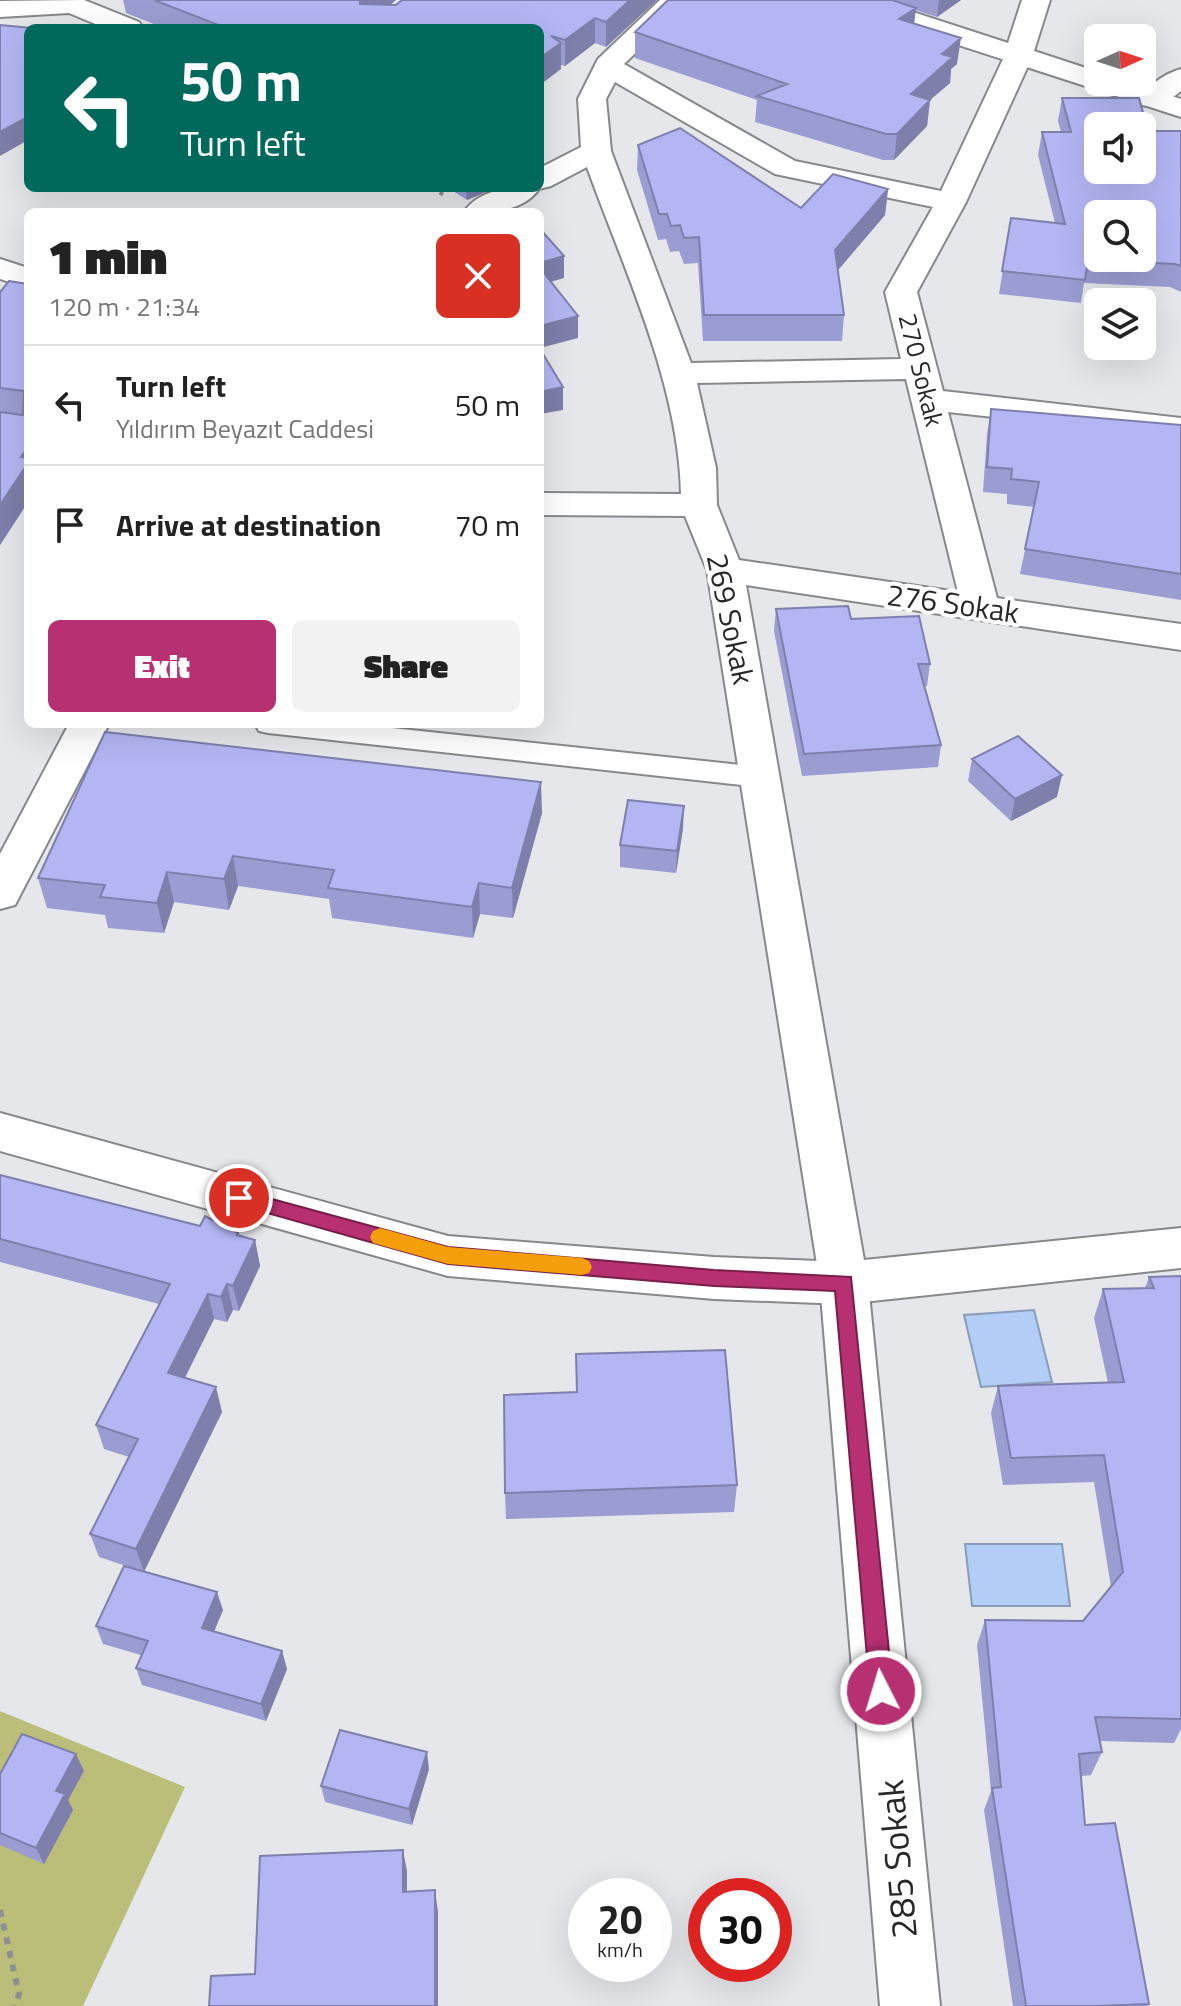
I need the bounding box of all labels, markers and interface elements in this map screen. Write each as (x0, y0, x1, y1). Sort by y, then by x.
north arrow (1084, 24, 1156, 96)
map controls (1084, 24, 1156, 360)
text: 50 m (180, 38, 302, 123)
icon: left (48, 56, 152, 160)
button: sound (1084, 112, 1156, 184)
text: Turn left (180, 115, 306, 170)
button: search (1084, 200, 1156, 272)
text: 1 min (48, 220, 167, 293)
button: close (436, 234, 520, 318)
text: 120 m · 21:34 (48, 287, 200, 326)
button: layers (1084, 288, 1156, 360)
street label: 270 Sokak (889, 309, 954, 430)
text: Turn left (116, 363, 226, 409)
text: 50 m (455, 382, 520, 428)
icon: left (48, 383, 92, 427)
text: Yıldırım Beyazıt Caddesi (116, 409, 374, 448)
text: Arrive at destination (116, 502, 381, 548)
text: 70 m (455, 502, 520, 548)
icon: arrive (48, 503, 92, 547)
street label: 269 Sokak (695, 549, 767, 689)
street label: 276 Sokak (884, 571, 1022, 635)
button: Exit (48, 620, 276, 712)
button: Share (292, 620, 520, 712)
pin (205, 1164, 273, 1232)
icon: arrive (217, 1176, 261, 1220)
position arrow (839, 1649, 923, 1733)
street label: 285 Sokak (862, 1777, 931, 1941)
speed limit sign: 30 (688, 1878, 792, 1982)
text: 20 (598, 1889, 642, 1950)
text: km/h (597, 1934, 643, 1965)

